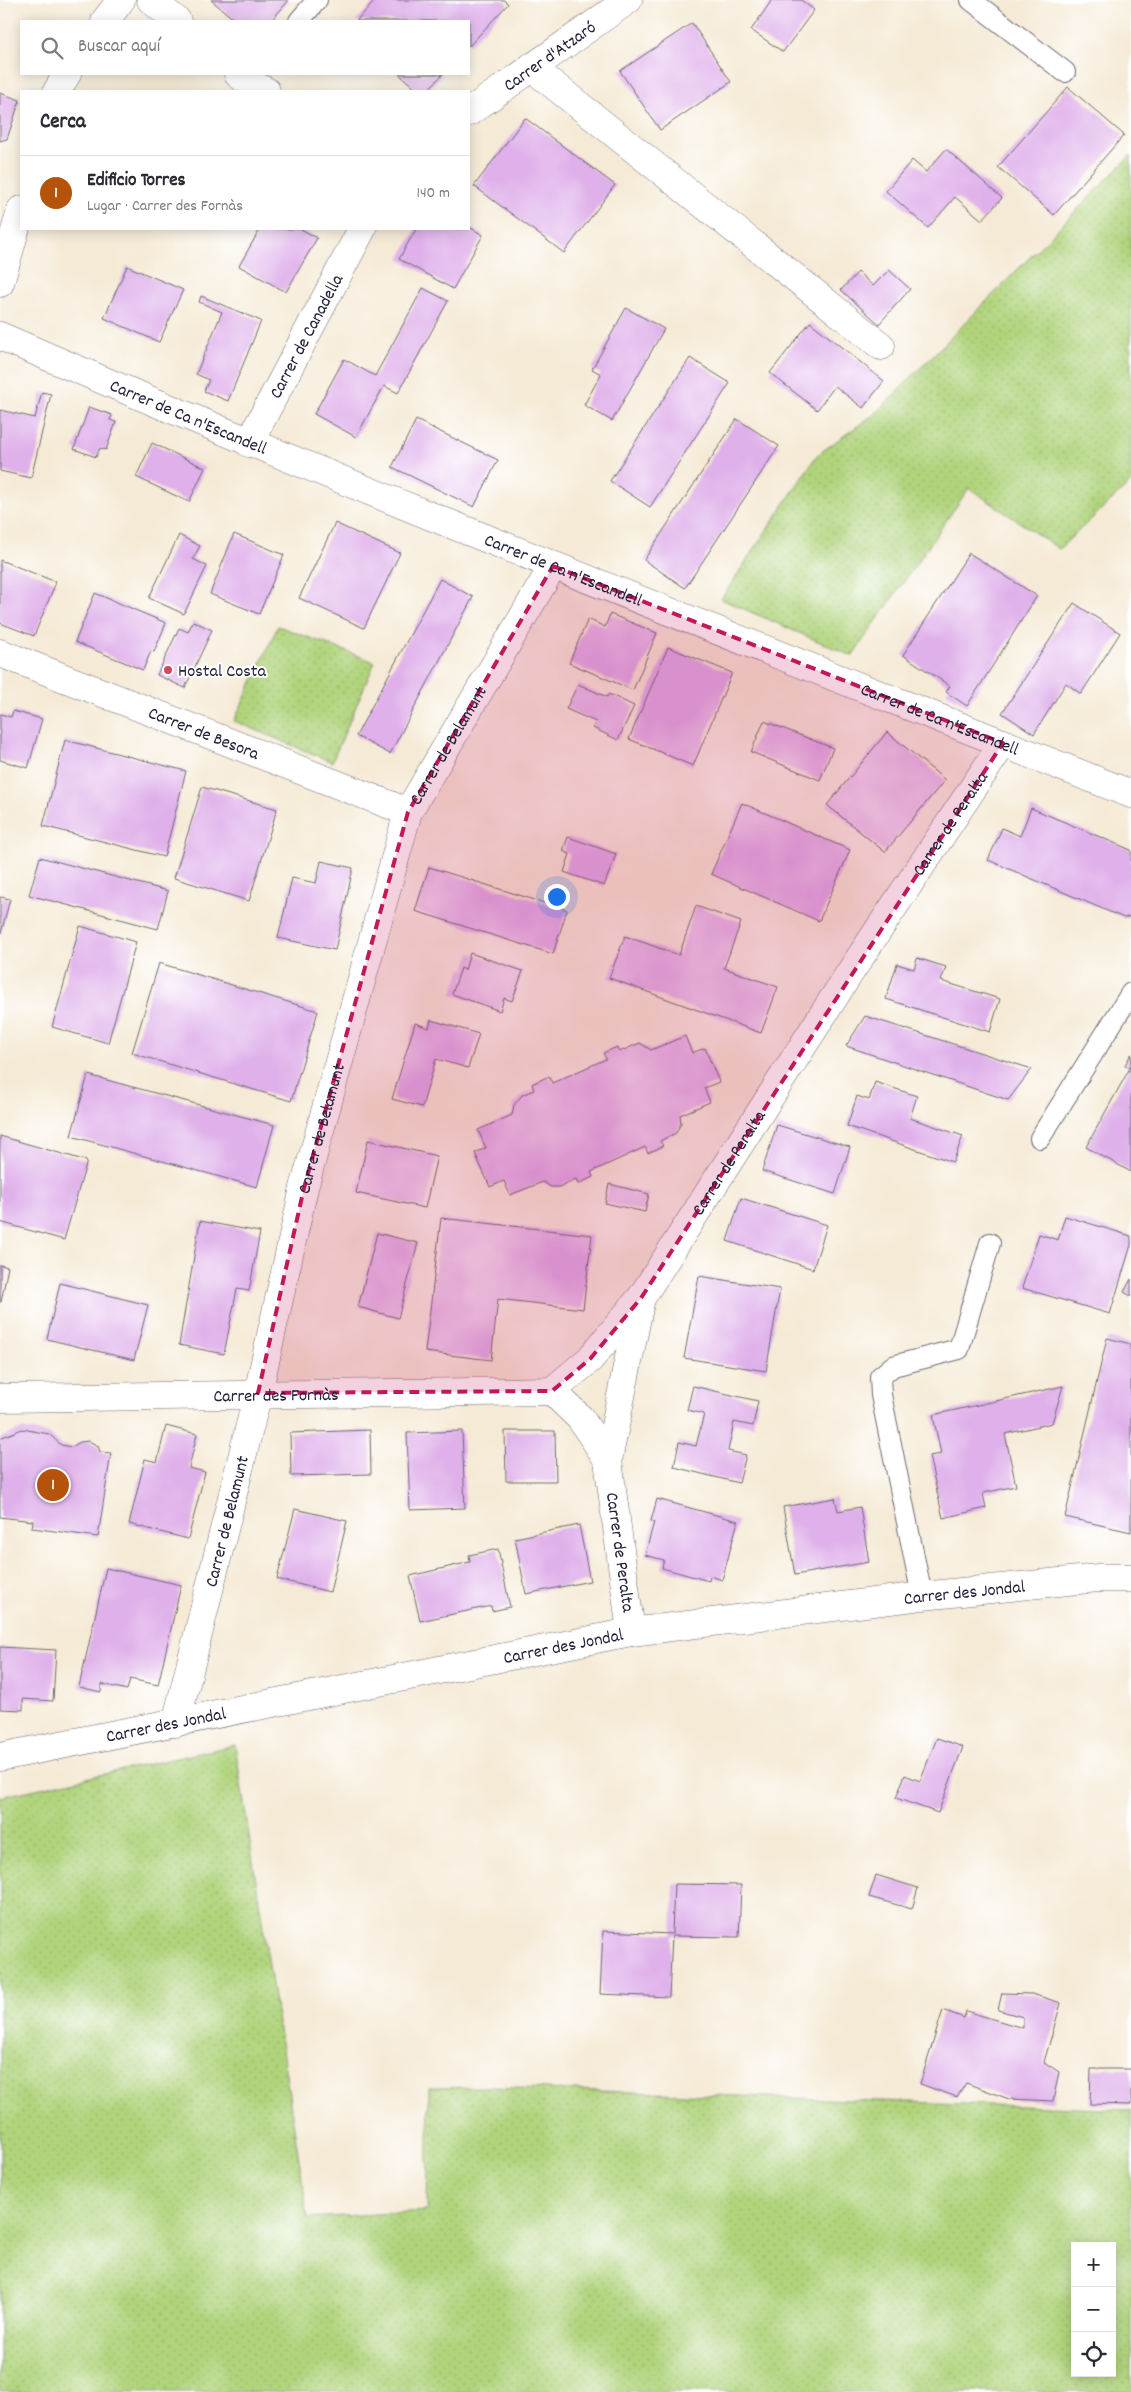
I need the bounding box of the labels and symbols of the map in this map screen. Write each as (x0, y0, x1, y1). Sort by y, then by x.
street label: Carrer d'Atzaró (499, 16, 602, 99)
street label: Carrer de Canadella (265, 270, 351, 404)
street label: Carrer de Ca n'Escandell (105, 375, 271, 463)
street label: Carrer de Ca n'Escandell (480, 529, 646, 615)
place label: Hostal Costa (178, 660, 266, 685)
marker: Hostal Costa (162, 664, 174, 676)
street label: Carrer de Ca n'Escandell (856, 678, 1023, 764)
street label: Carrer de Belamunt (405, 682, 495, 810)
street label: Carrer de Besora (144, 702, 263, 768)
street label: Carrer de Peralta (908, 767, 996, 882)
your location (544, 884, 570, 910)
street label: Carrer de Belamunt (293, 1061, 353, 1196)
street label: Carrer de Peralta (687, 1106, 774, 1221)
street label: Carrer des Fornàs (213, 1384, 339, 1410)
street label: Carrer de Belamunt (200, 1453, 257, 1590)
pin: 1 (37, 1466, 69, 1504)
street label: Carrer de Peralta (598, 1491, 639, 1614)
street label: Carrer des Jondal (903, 1575, 1027, 1613)
street label: Carrer des Jondal (501, 1624, 626, 1672)
street label: Carrer des Jondal (104, 1702, 229, 1751)

